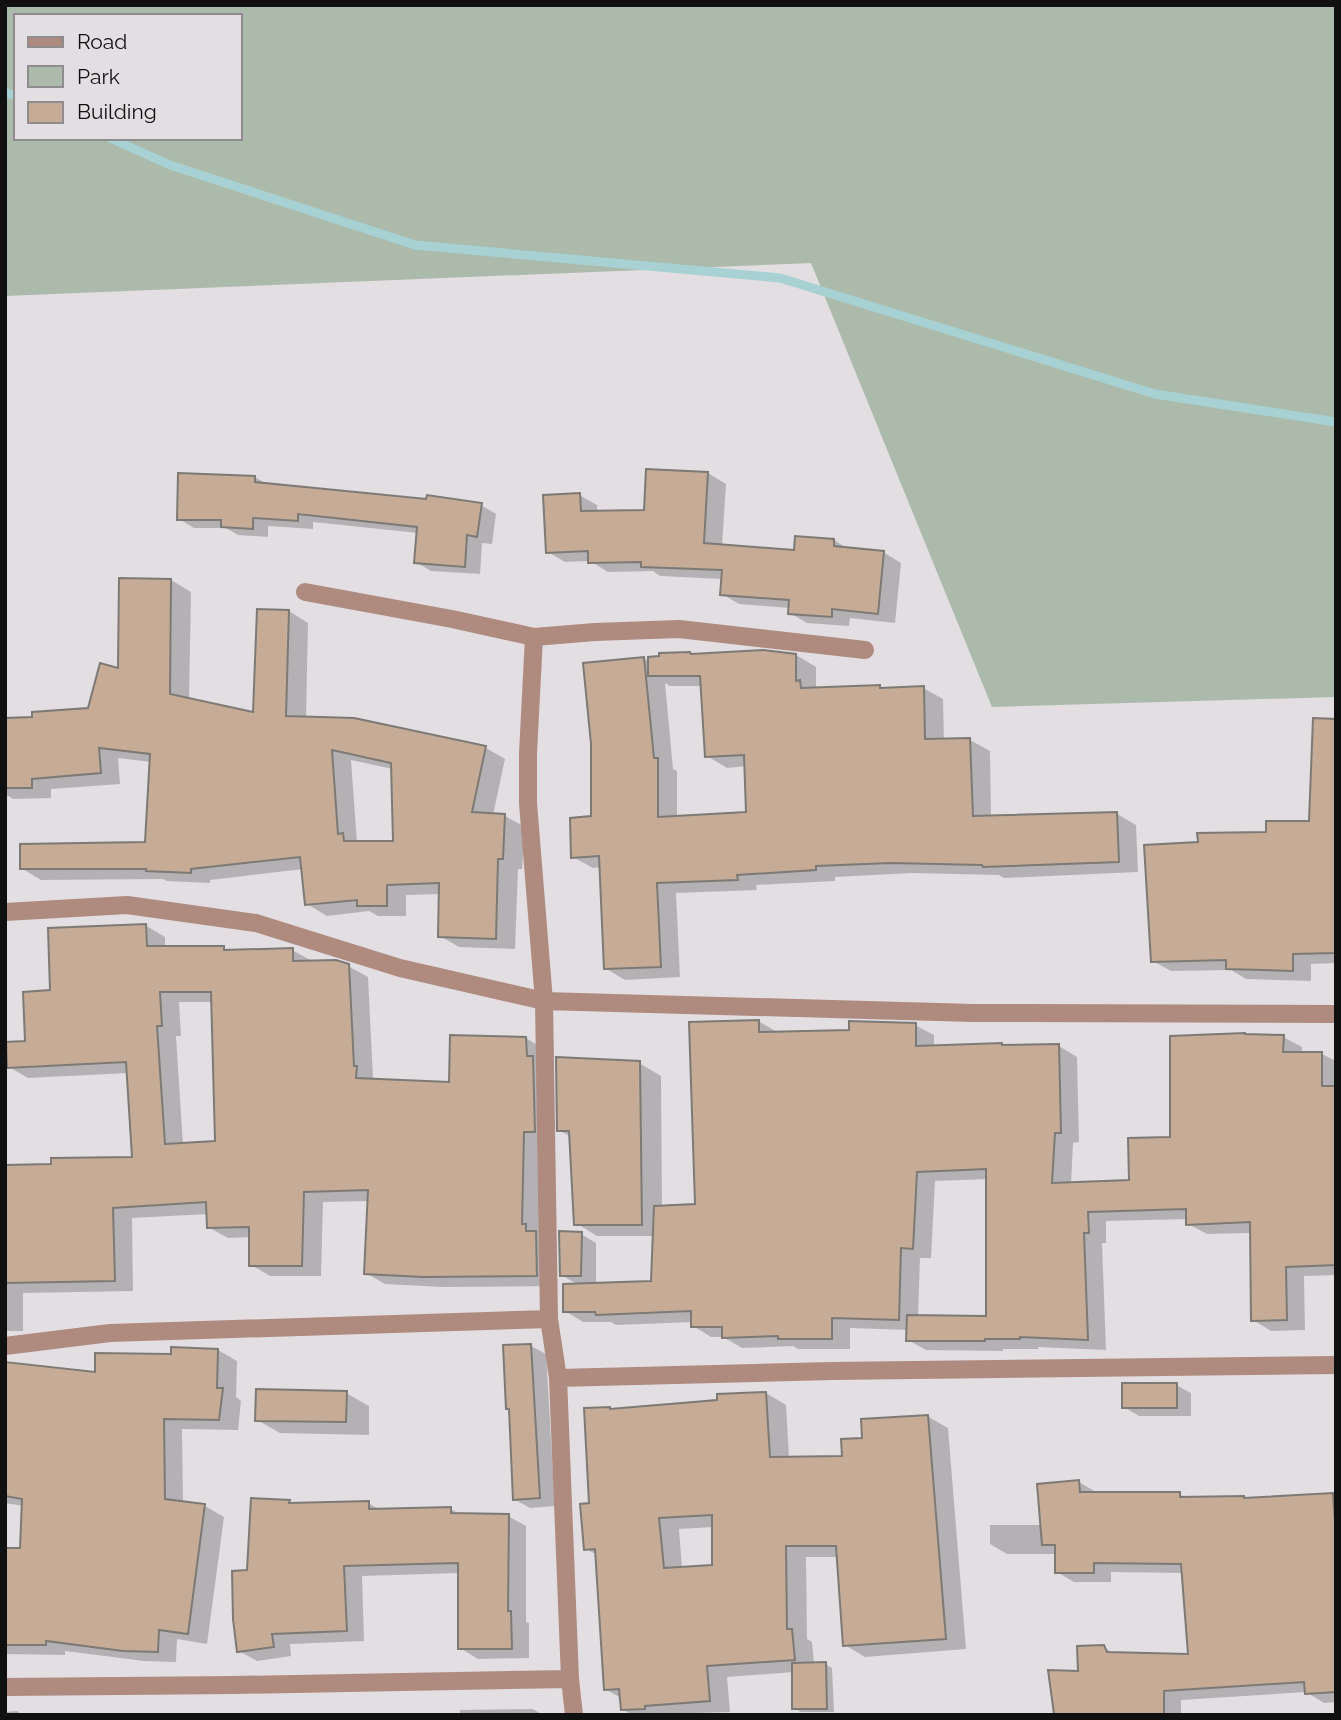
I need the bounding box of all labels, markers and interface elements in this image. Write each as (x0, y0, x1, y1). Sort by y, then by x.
legend (14, 14, 242, 140)
text: Road (77, 29, 127, 54)
text: Park (77, 64, 120, 89)
text: Building (77, 99, 157, 124)

